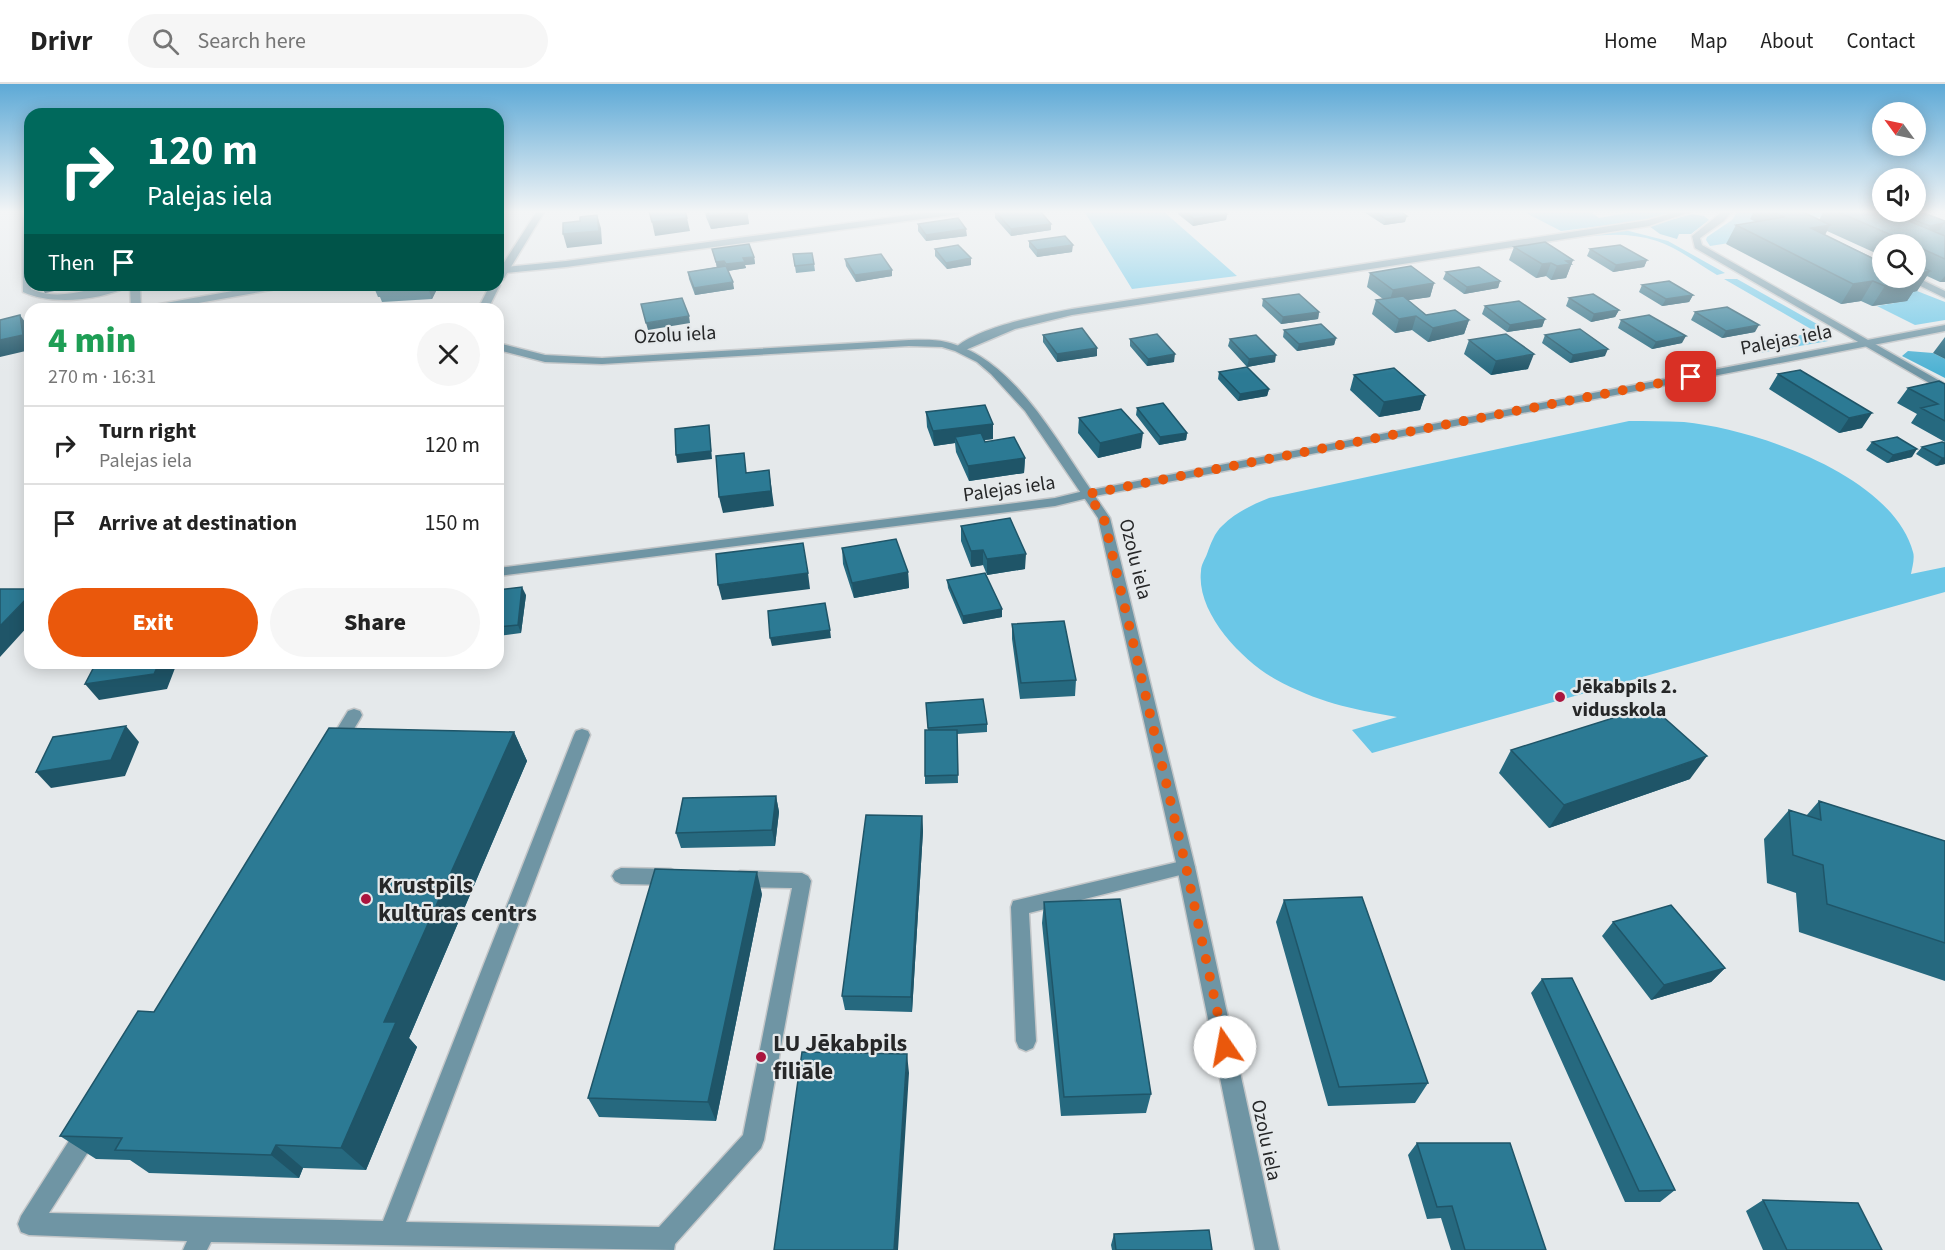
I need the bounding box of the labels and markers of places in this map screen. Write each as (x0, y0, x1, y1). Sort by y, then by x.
pin (1665, 351, 1716, 402)
place label: Jēkabpils 2. vidusskola (1572, 673, 1677, 724)
marker: Jēkabpils 2. vidusskola (1553, 690, 1567, 704)
place label: Krustpils kultūras centrs (378, 868, 537, 931)
marker: Krustpils kultūras centrs (359, 892, 373, 906)
place label: LU Jēkabpils filiāle (773, 1026, 907, 1089)
marker: LU Jēkabpils filiāle (754, 1050, 768, 1064)

